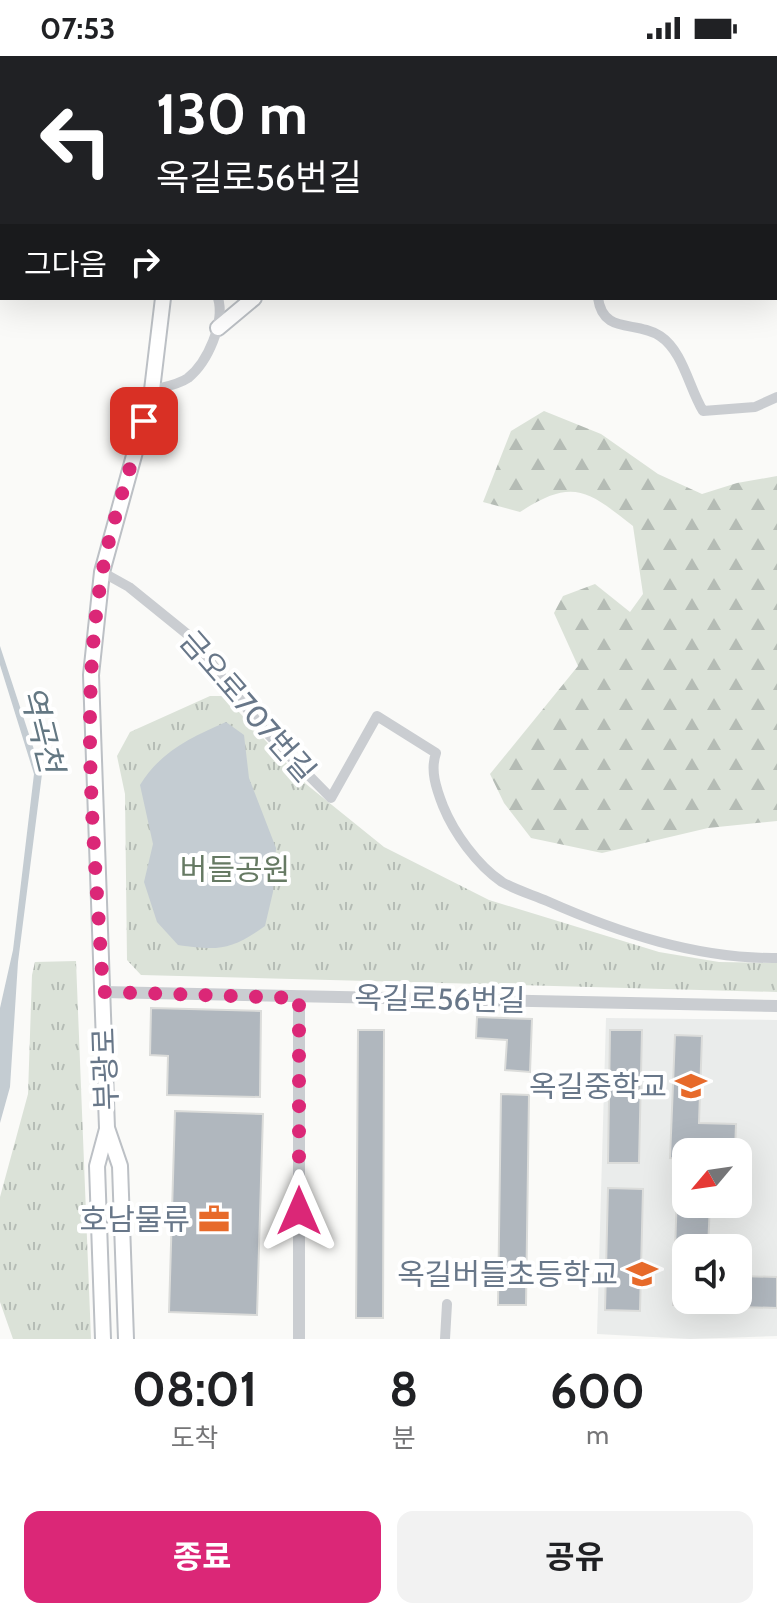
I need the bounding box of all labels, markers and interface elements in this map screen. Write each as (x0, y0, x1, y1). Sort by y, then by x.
text: 07:53 (40, 10, 115, 47)
text: 130 m (156, 80, 308, 148)
icon: left (24, 88, 128, 192)
text: 옥길로56번길 (156, 155, 362, 199)
icon: right (123, 240, 167, 284)
text: 그다음 (24, 246, 107, 283)
pin (110, 387, 178, 455)
icon: arrive (122, 399, 166, 443)
street label: 금오로707번길 (172, 623, 324, 789)
water label: 역곡천 (12, 681, 72, 780)
park label: 버들공원 (180, 851, 290, 888)
street label: 옥길로56번길 (354, 979, 526, 1019)
street label: 부광로 (85, 1027, 125, 1111)
place label: 옥길중학교 (529, 1068, 667, 1105)
school or university icon: 옥길중학교 (674, 1069, 708, 1103)
north arrow (672, 1138, 752, 1218)
map controls (672, 1138, 752, 1314)
position arrow (257, 1169, 341, 1253)
place label: 호남물류 (80, 1201, 190, 1238)
office icon: 호남물류 (197, 1202, 231, 1236)
button: sound (672, 1234, 752, 1314)
place label: 옥길버들초등학교 (397, 1256, 618, 1293)
school or university icon: 옥길버들초등학교 (625, 1257, 659, 1291)
text: 08:01 (132, 1360, 257, 1418)
text: 8 (389, 1360, 418, 1418)
text: 600 (550, 1362, 645, 1420)
text: m (586, 1419, 609, 1451)
text: 도착 (171, 1422, 219, 1454)
text: 분 (392, 1422, 416, 1454)
button: 종료 (24, 1511, 381, 1603)
button: 공유 (397, 1511, 753, 1603)

